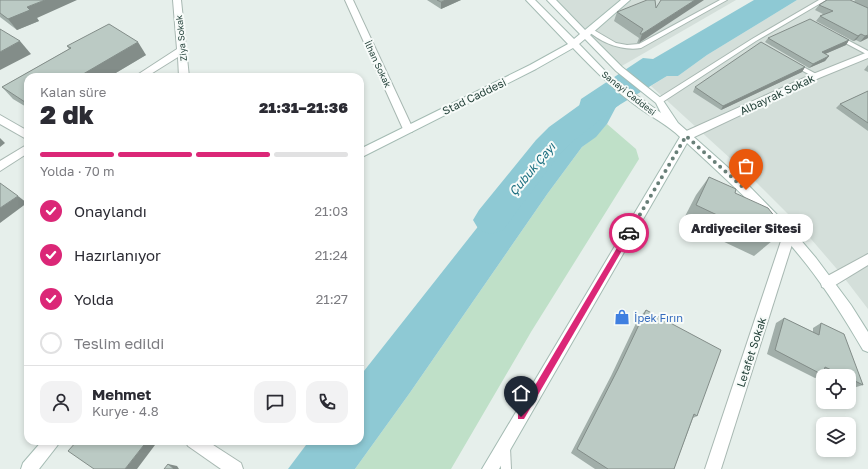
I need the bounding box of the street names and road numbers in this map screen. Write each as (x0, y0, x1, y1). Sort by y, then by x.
street label: Ziya Sokak (173, 14, 189, 62)
street label: İlhan Sokak (362, 39, 394, 89)
street label: Sanayi Caddesi (600, 68, 658, 118)
street label: Albayrak Sokak (737, 71, 817, 117)
street label: Stad Caddesi (440, 75, 508, 117)
street label: Letafet Sokak (734, 315, 768, 389)

